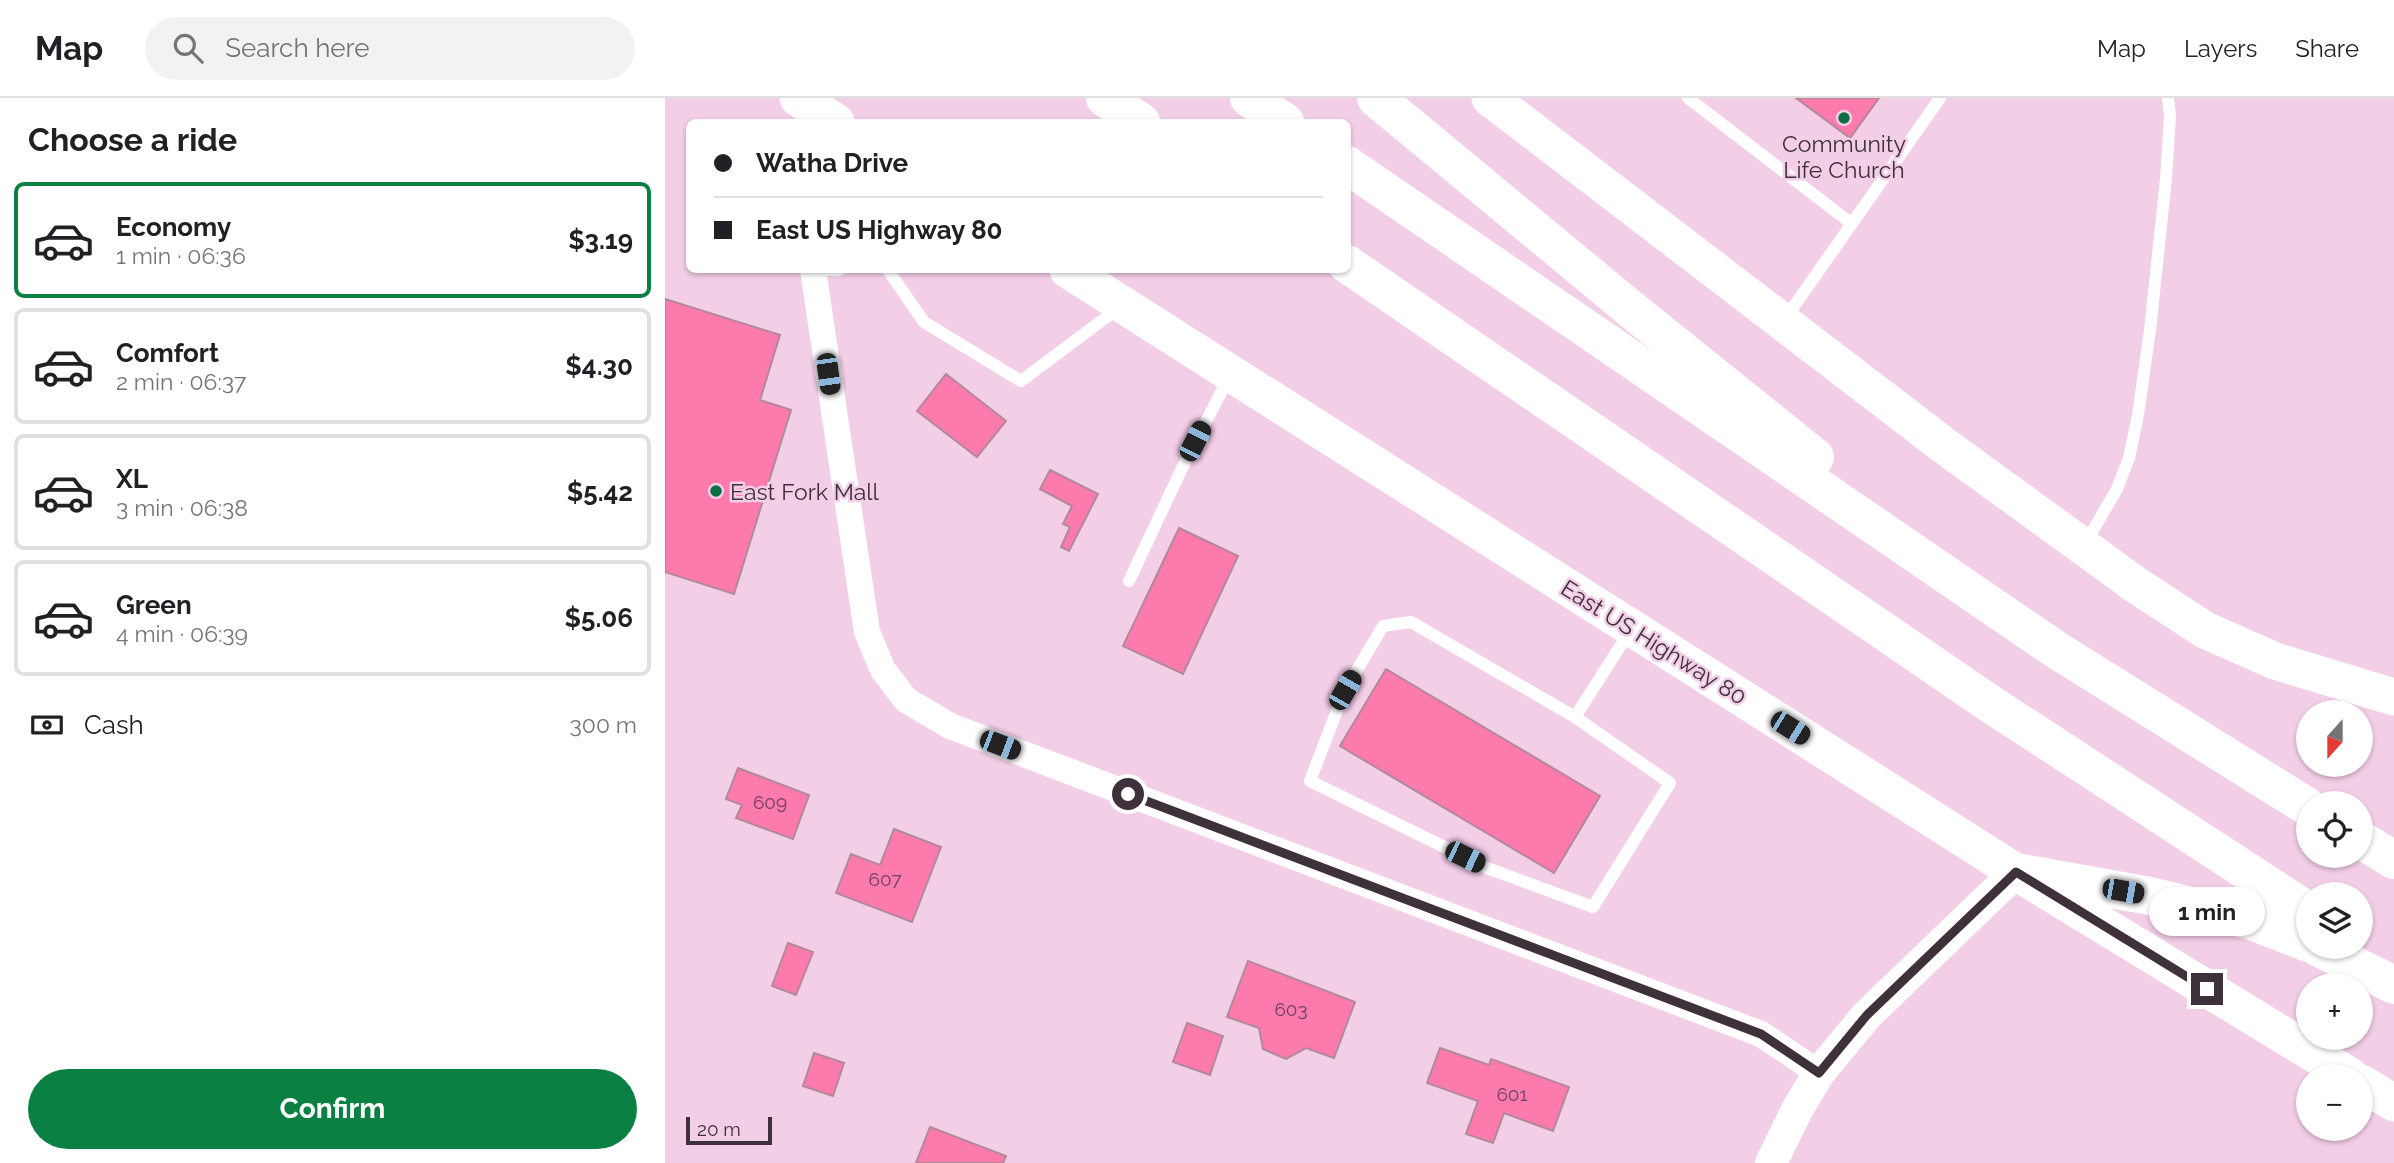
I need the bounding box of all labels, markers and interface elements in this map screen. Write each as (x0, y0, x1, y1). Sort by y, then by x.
search box (145, 17, 635, 80)
text: Map (35, 29, 103, 68)
icon: search (169, 29, 207, 67)
text: Search here (225, 33, 370, 63)
text: Map (2097, 34, 2146, 63)
text: Layers (2184, 34, 2257, 63)
text: Share (2295, 34, 2359, 63)
marker: Community Life Church (1836, 110, 1852, 126)
text: Choose a ride (28, 121, 237, 158)
place label: Community Life Church (1782, 130, 1906, 183)
text: Watha Drive (756, 148, 908, 178)
icon: car (32, 209, 95, 272)
text: Economy (116, 212, 231, 242)
text: East US Highway 80 (756, 215, 1003, 245)
text: $3.19 (568, 225, 633, 255)
text: 1 min · 06:36 (116, 242, 246, 269)
icon: car (32, 335, 95, 398)
text: Comfort (116, 338, 219, 368)
text: $4.30 (565, 351, 633, 381)
car (815, 352, 842, 396)
text: 2 min · 06:37 (116, 368, 246, 395)
car (1177, 418, 1214, 464)
icon: car (32, 461, 95, 524)
text: XL (116, 464, 148, 494)
text: $5.42 (567, 477, 633, 507)
place label: East Fork Mall (730, 478, 880, 505)
marker: East Fork Mall (708, 483, 724, 499)
text: 3 min · 06:38 (116, 494, 248, 521)
street label: East US Highway 80 (1556, 574, 1752, 710)
icon: car (32, 587, 95, 650)
text: Green (116, 590, 192, 620)
text: $5.06 (565, 603, 633, 633)
text: 4 min · 06:39 (116, 620, 248, 647)
car (1326, 667, 1365, 713)
north arrow (2296, 700, 2373, 777)
map controls (2296, 700, 2373, 1141)
icon: cash (28, 706, 66, 744)
car (1767, 708, 1814, 748)
text: Cash (84, 710, 144, 740)
text: 300 m (570, 711, 637, 738)
car (977, 728, 1024, 762)
route start (1112, 778, 1144, 810)
house number: 609 (753, 791, 787, 813)
button: locate (2296, 791, 2373, 868)
car (1442, 838, 1489, 876)
house number: 607 (868, 868, 902, 890)
car (2101, 877, 2146, 905)
button: layers (2296, 882, 2373, 959)
callout: 1 min (2149, 888, 2265, 936)
text: 1 min (2178, 898, 2236, 925)
route end (2191, 973, 2223, 1005)
button: + (2296, 973, 2373, 1050)
house number: 603 (1274, 998, 1308, 1020)
button: − (2296, 1064, 2373, 1141)
button: Confirm (28, 1069, 637, 1149)
house number: 601 (1496, 1083, 1528, 1105)
scale bar (686, 1114, 772, 1146)
text: 20 m (697, 1118, 741, 1140)

